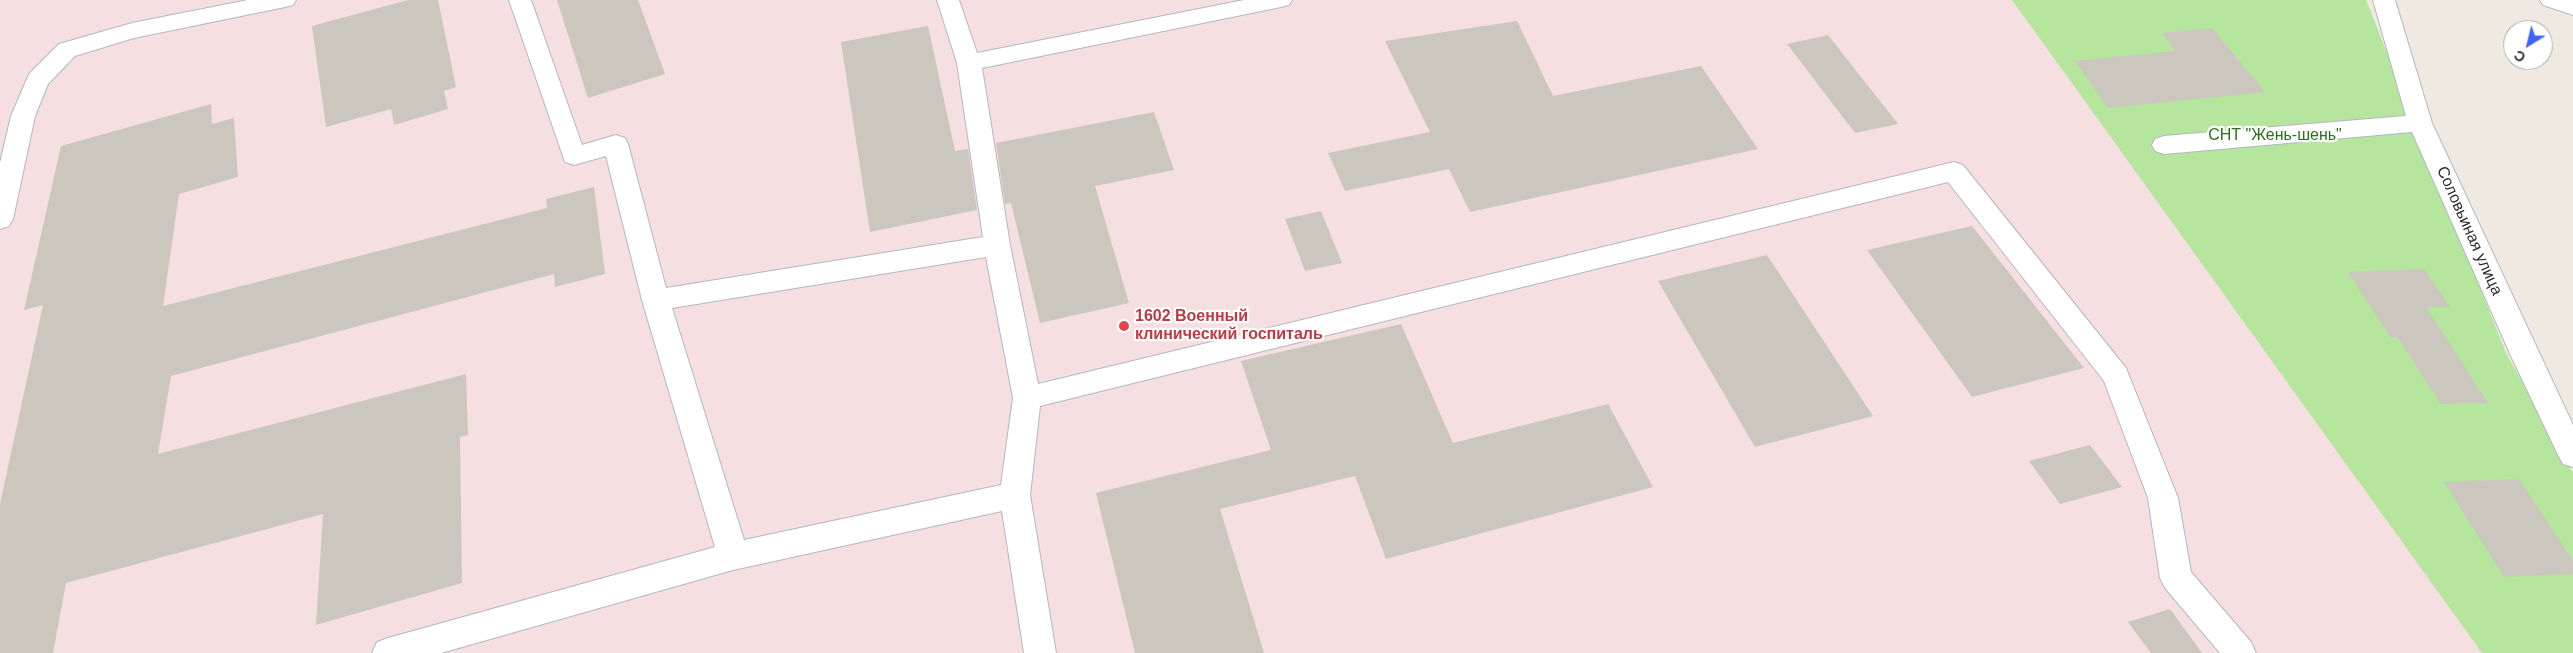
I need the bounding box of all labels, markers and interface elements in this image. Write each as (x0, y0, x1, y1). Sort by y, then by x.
north arrow (2503, 20, 2553, 70)
text: С (2511, 47, 2529, 66)
park label: СНТ "Жень-шень" (2208, 126, 2342, 146)
street label: Соловьиная улица (2432, 164, 2506, 298)
place label: 1602 Военный клинический госпиталь (1135, 307, 1323, 345)
marker: 1602 Военный клинический госпиталь (1117, 319, 1131, 333)

